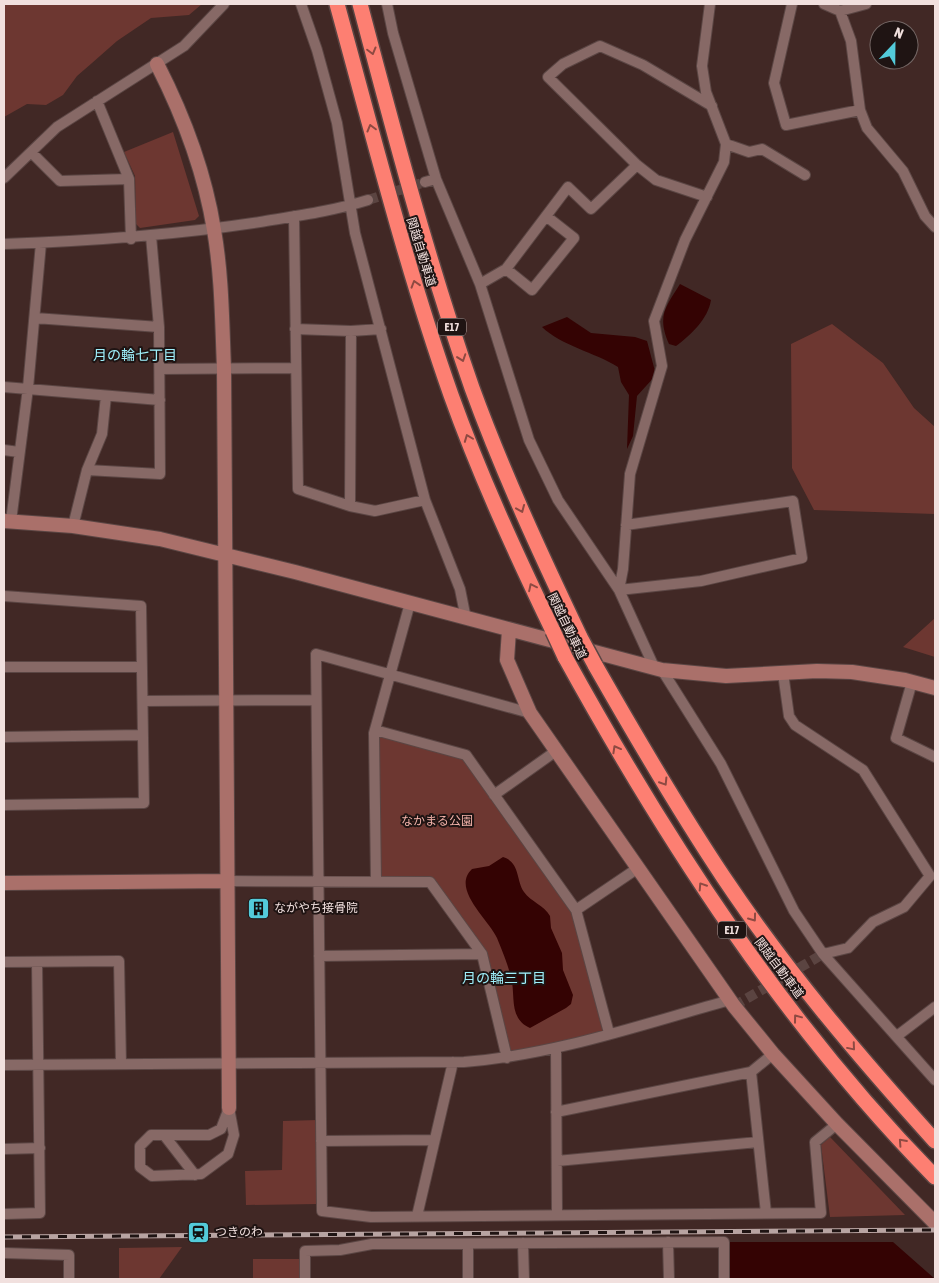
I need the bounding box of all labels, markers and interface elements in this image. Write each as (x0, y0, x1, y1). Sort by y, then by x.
north arrow (869, 20, 919, 70)
text: N (892, 24, 906, 42)
one-way arrow (366, 46, 377, 55)
one-way arrow (366, 123, 377, 132)
street label: 関越自動車道 (404, 216, 438, 288)
one-way arrow (410, 281, 420, 289)
road number: E17 (438, 318, 466, 336)
district label: 月の輪七丁目 (93, 347, 177, 363)
one-way arrow (456, 353, 466, 362)
one-way arrow (464, 434, 474, 443)
one-way arrow (514, 504, 525, 513)
one-way arrow (527, 583, 538, 592)
street label: 関越自動車道 (545, 591, 589, 661)
one-way arrow (612, 745, 622, 754)
one-way arrow (657, 777, 667, 786)
park label: なかまる公園 (401, 814, 473, 828)
one-way arrow (698, 883, 708, 892)
building icon: ながやち接骨院 (246, 896, 270, 920)
place label: ながやち接骨院 (274, 901, 358, 915)
one-way arrow (747, 912, 756, 922)
road number: E17 (718, 922, 746, 938)
street label: 関越自動車道 (752, 935, 806, 1001)
district label: 月の輪三丁目 (462, 970, 546, 986)
one-way arrow (794, 1014, 803, 1024)
one-way arrow (846, 1041, 855, 1050)
one-way arrow (899, 1138, 908, 1147)
station icon: つきのわ (187, 1220, 211, 1244)
place label: つきのわ (215, 1225, 263, 1239)

